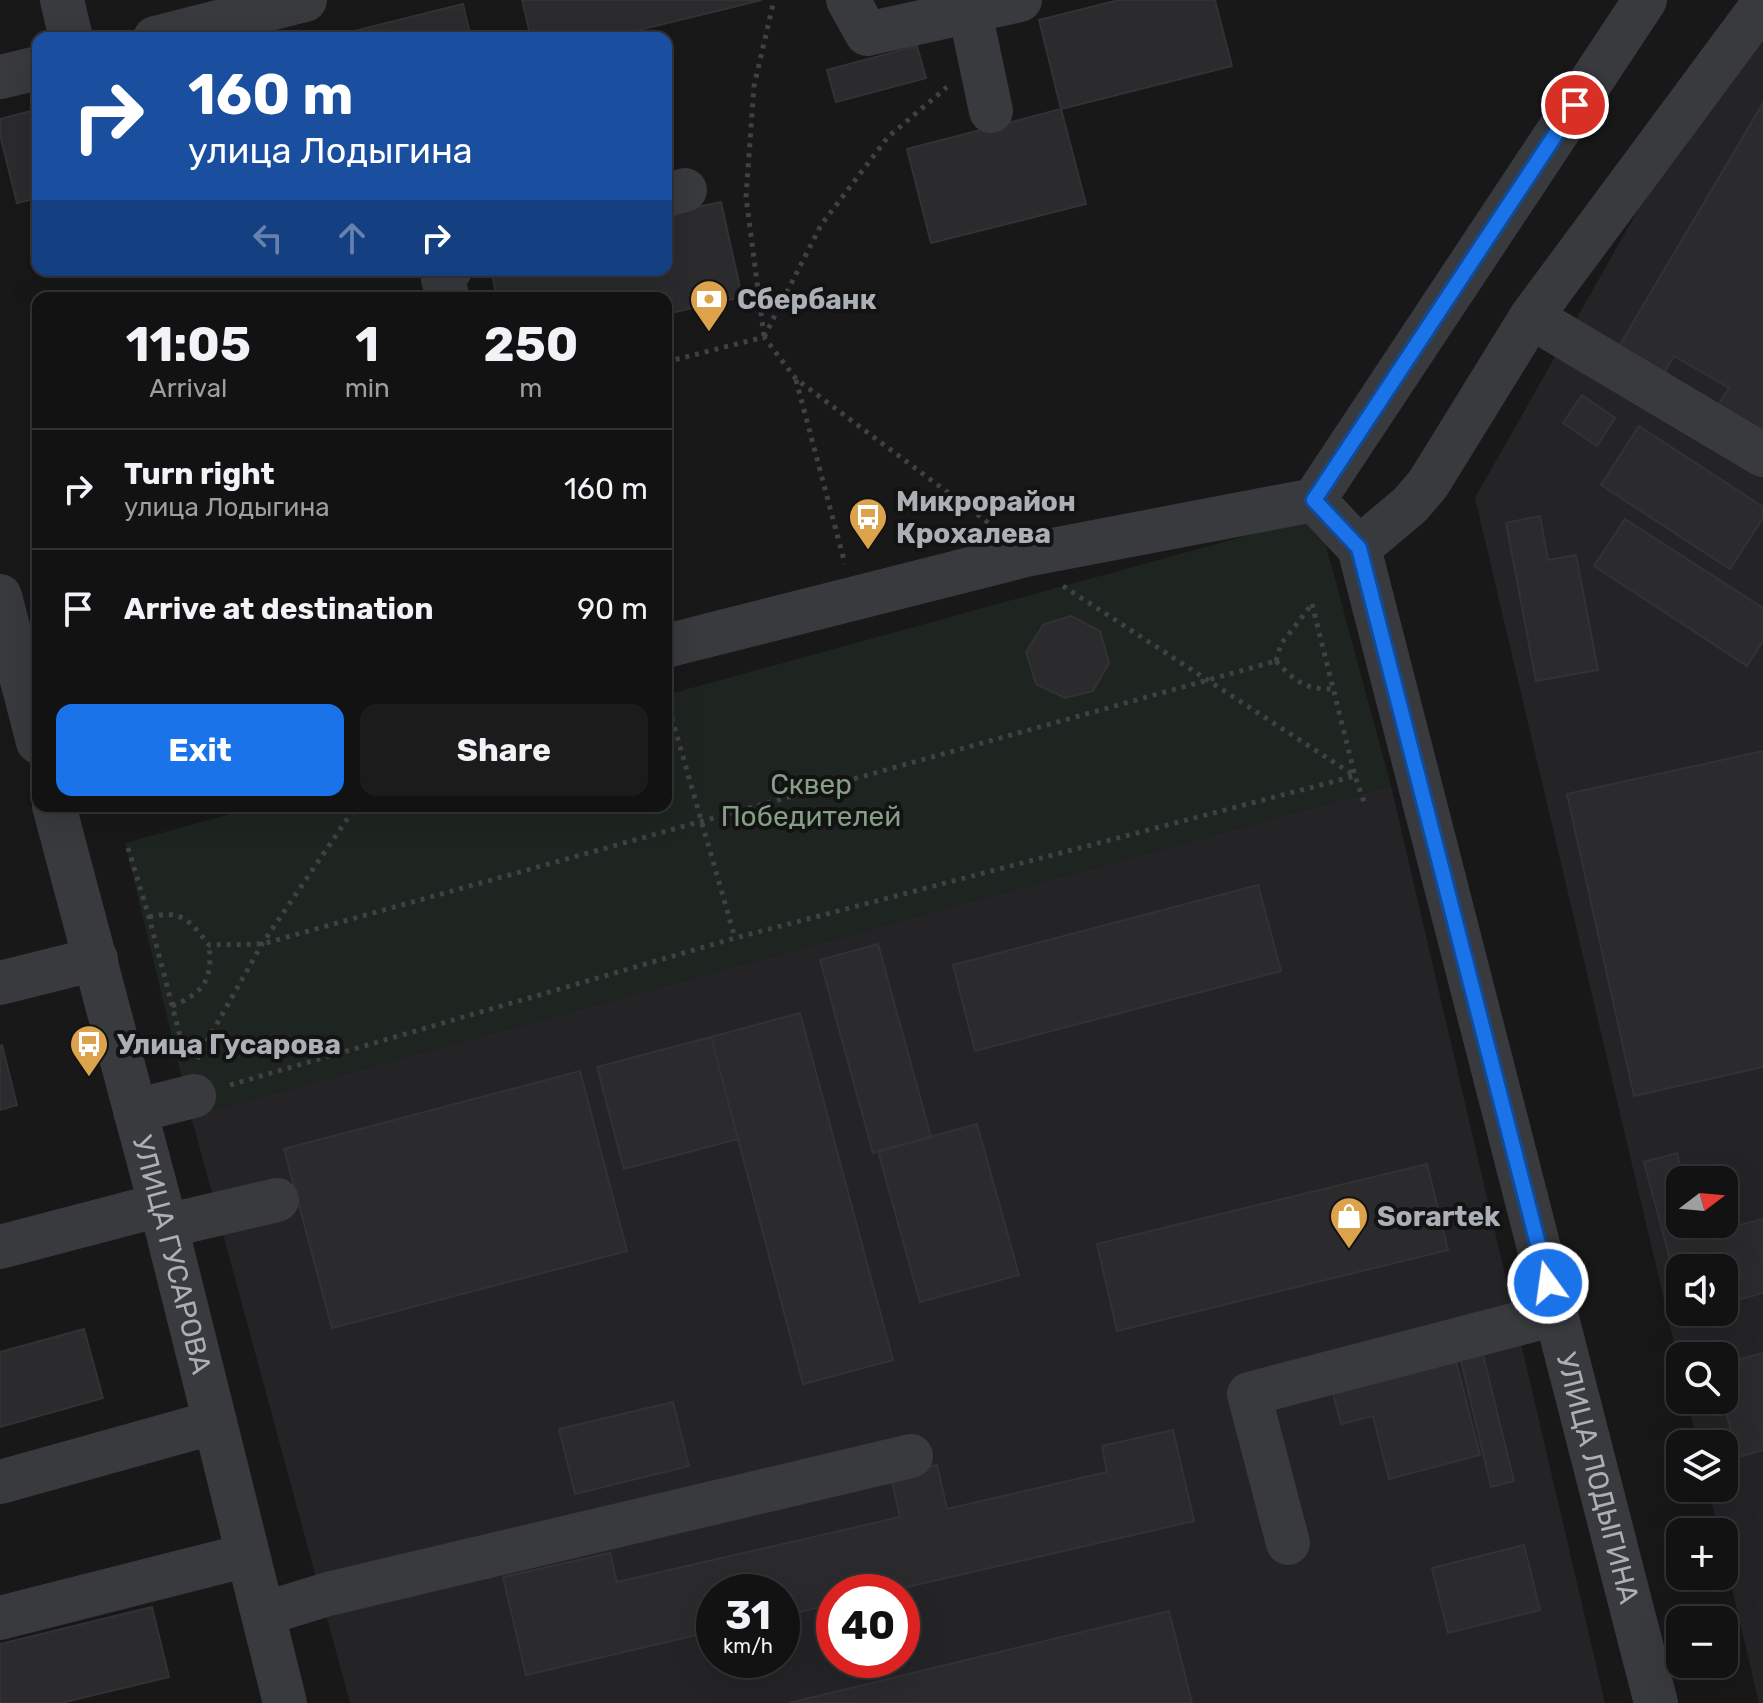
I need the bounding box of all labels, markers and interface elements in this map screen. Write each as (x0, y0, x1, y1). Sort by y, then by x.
text: 160 m (188, 62, 354, 128)
icon: right (56, 64, 160, 168)
pin (1541, 71, 1609, 139)
icon: arrive (1553, 83, 1597, 127)
text: улица Лодыгина (188, 129, 473, 172)
icon: left (246, 216, 290, 260)
icon: ahead (330, 216, 374, 260)
icon: right (414, 216, 458, 260)
bank icon: Сбербанк (688, 278, 730, 333)
place label: Сбербанк (737, 283, 877, 316)
text: 11:05 (126, 316, 251, 373)
text: 1 (355, 316, 379, 373)
text: 250 (483, 316, 578, 373)
text: Arrival (149, 373, 227, 404)
text: min (345, 373, 390, 404)
text: m (519, 373, 542, 404)
text: Turn right (124, 456, 275, 492)
icon: right (56, 467, 100, 511)
text: 160 m (564, 471, 648, 507)
place label: Микрорайон Крохалева (896, 485, 1076, 550)
text: улица Лодыгина (124, 492, 330, 523)
bus stop icon: Микрорайон Крохалева (847, 496, 889, 551)
icon: arrive (56, 587, 100, 631)
text: Arrive at destination (124, 591, 434, 627)
text: 90 m (577, 591, 648, 627)
button: Exit (56, 704, 344, 796)
button: Share (360, 704, 648, 796)
park label: Сквер Победителей (721, 768, 901, 833)
bus stop icon: Улица Гусарова (68, 1023, 110, 1078)
place label: Улица Гусарова (117, 1028, 341, 1061)
street label: УЛИЦА ГУСАРОВА (126, 1132, 218, 1378)
north arrow (1666, 1166, 1738, 1238)
map controls (1666, 1166, 1738, 1678)
shop icon: Sorartek (1328, 1195, 1370, 1250)
place label: Sorartek (1377, 1200, 1501, 1233)
position arrow (1506, 1241, 1590, 1325)
button: sound (1666, 1254, 1738, 1326)
button: search (1666, 1342, 1738, 1414)
street label: УЛИЦА ЛОДЫГИНА (1550, 1349, 1646, 1607)
button: layers (1666, 1430, 1738, 1502)
button: + (1666, 1518, 1738, 1590)
speed limit sign: 40 (816, 1574, 920, 1678)
text: 31 (725, 1592, 771, 1639)
button: − (1666, 1606, 1738, 1678)
text: km/h (723, 1634, 773, 1658)

